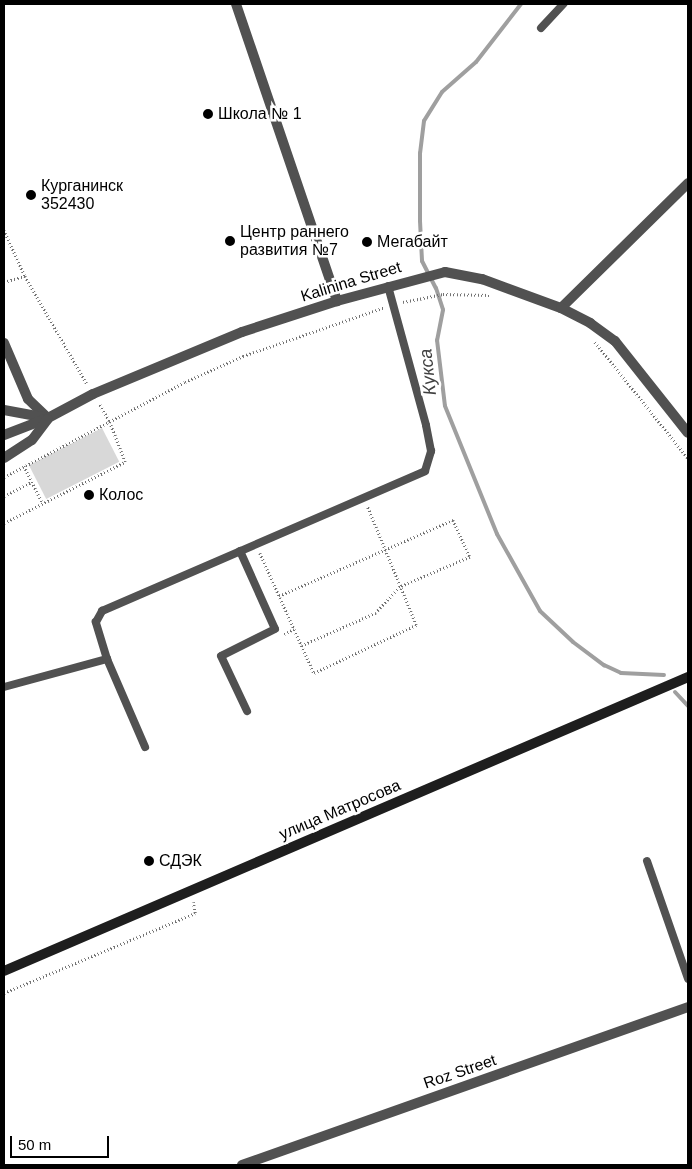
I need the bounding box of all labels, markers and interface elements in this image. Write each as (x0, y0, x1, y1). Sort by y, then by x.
place label: Школа № 1 (218, 104, 302, 124)
marker: Школа № 1 (202, 108, 214, 120)
place label: Курганинск 352430 (41, 176, 123, 214)
marker: Курганинск 352430 (25, 189, 37, 201)
place label: Центр раннего развития №7 (240, 222, 349, 260)
place label: Мегабайт (377, 232, 448, 252)
marker: Центр раннего развития №7 (224, 235, 236, 247)
marker: Мегабайт (361, 236, 373, 248)
street label: Kalinina Street (298, 258, 404, 306)
water label: Кукса (415, 348, 441, 396)
place label: Колос (99, 485, 143, 505)
marker: Колос (83, 489, 95, 501)
street label: улица Матросова (276, 776, 404, 844)
place label: СДЭК (159, 851, 202, 871)
marker: СДЭК (143, 855, 155, 867)
street label: Roz Street (421, 1051, 499, 1093)
scale bar (12, 1126, 111, 1158)
text: 50 m (18, 1136, 51, 1153)

